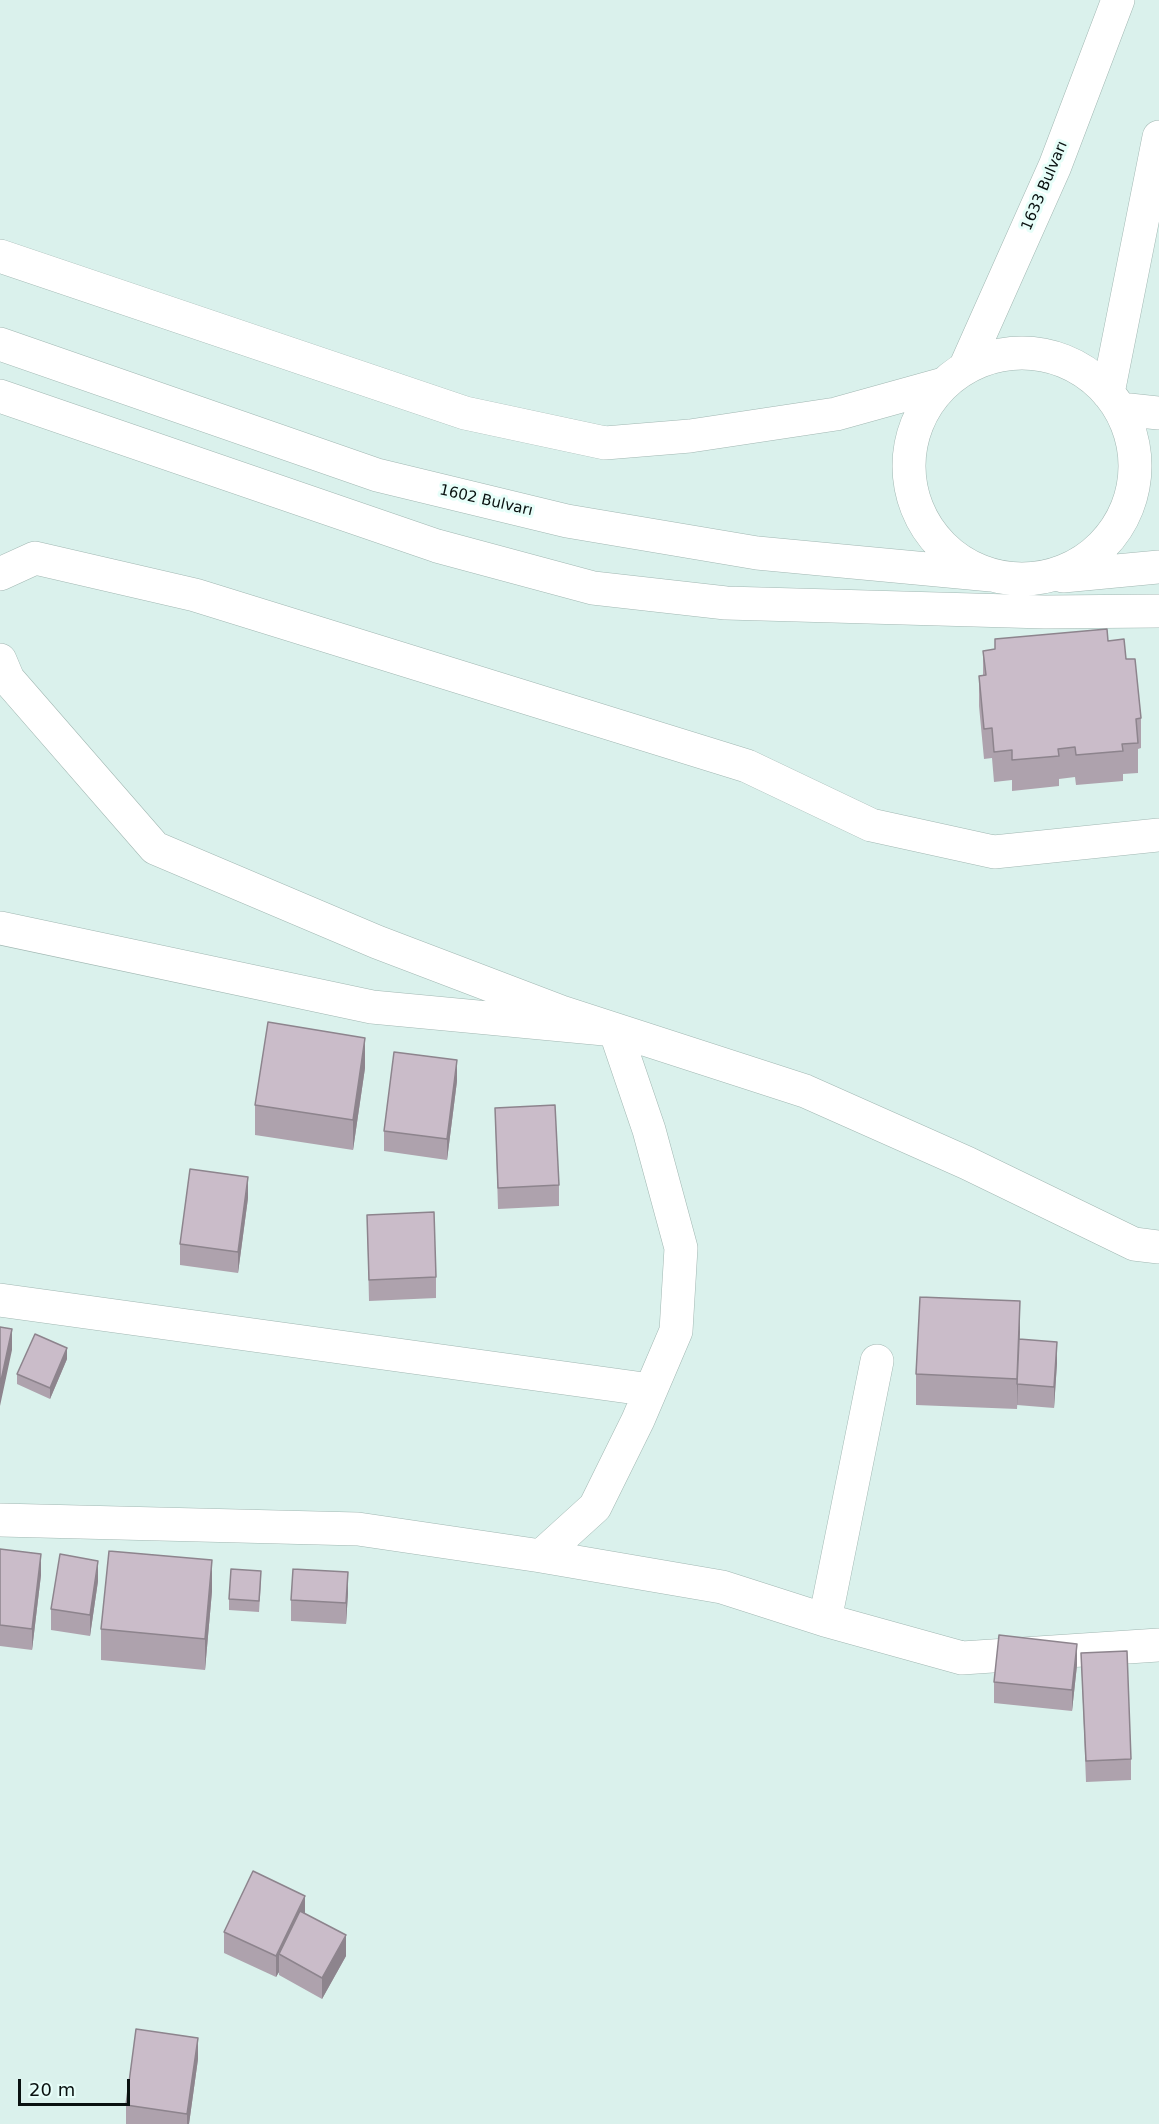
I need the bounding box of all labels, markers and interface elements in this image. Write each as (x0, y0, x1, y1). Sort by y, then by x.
street label: 1633 Bulvarı (1018, 139, 1072, 233)
street label: 1602 Bulvarı (438, 482, 534, 520)
scale bar (21, 2067, 134, 2105)
text: 20 m (29, 2079, 75, 2100)

